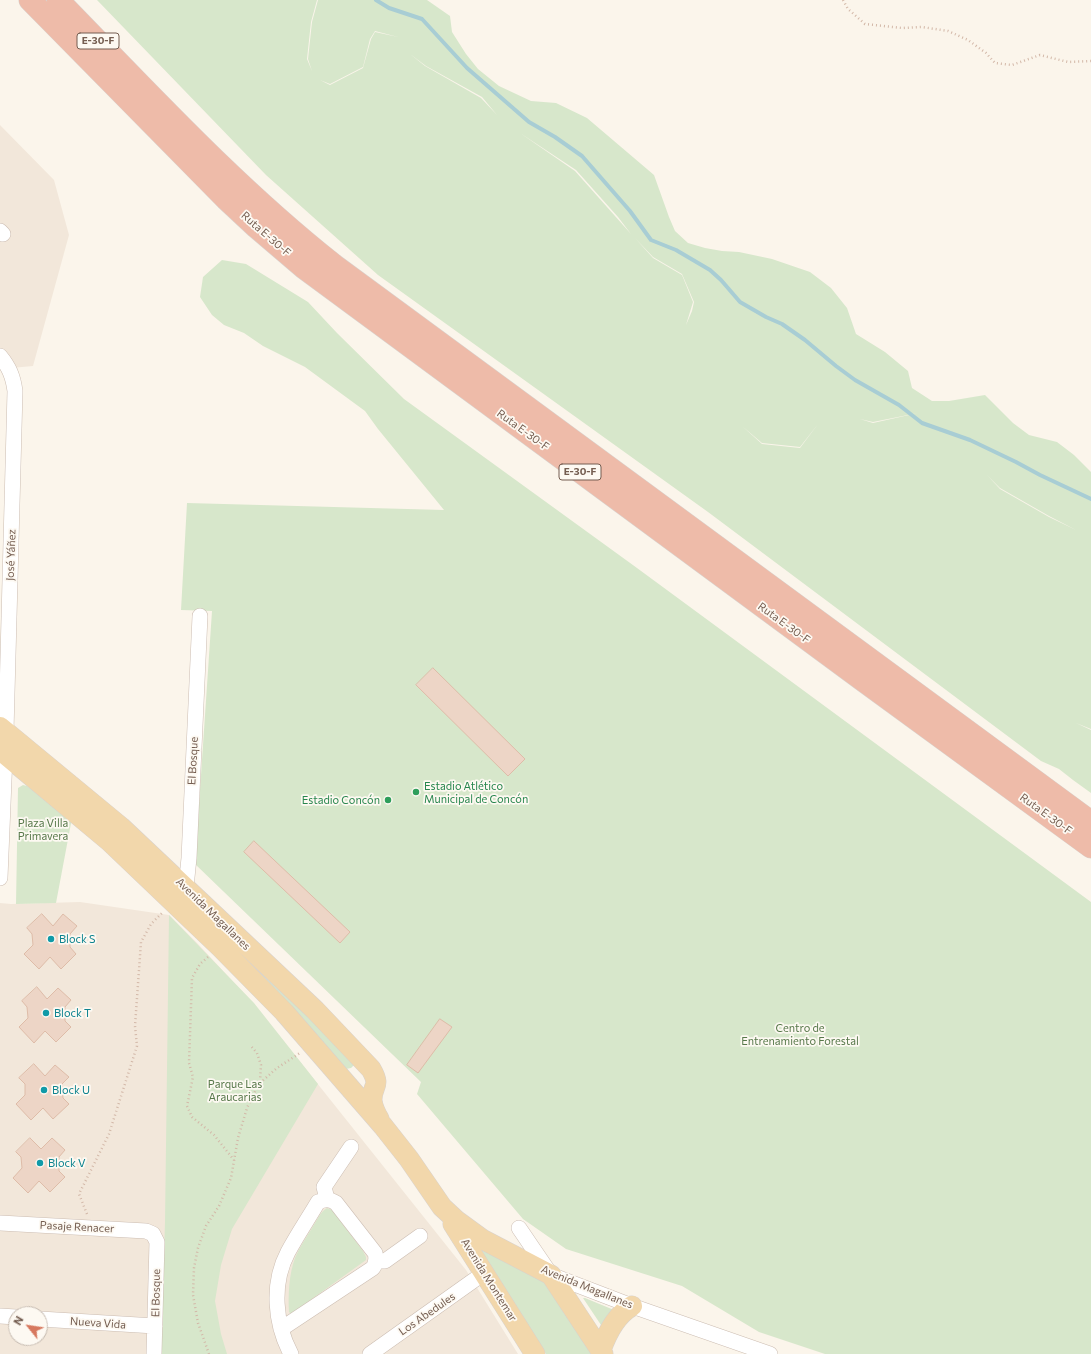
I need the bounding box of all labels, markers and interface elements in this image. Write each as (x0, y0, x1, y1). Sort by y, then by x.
road number: E-30-F (77, 33, 119, 49)
street label: Ruta E-30-F (238, 209, 294, 259)
street label: Ruta E-30-F (494, 407, 552, 453)
road number: E-30-F (559, 464, 601, 480)
street label: José Yáñez (3, 529, 19, 581)
street label: Ruta E-30-F (755, 600, 813, 646)
street label: El Bosque (185, 737, 201, 785)
place label: Estadio Atlético Municipal de Concón (424, 779, 528, 805)
marker: Estadio Atlético Municipal de Concón (411, 787, 421, 797)
street label: Ruta E-30-F (1017, 791, 1075, 837)
place label: Estadio Concón (302, 793, 380, 807)
marker: Estadio Concón (383, 795, 393, 805)
park label: Plaza Villa Primavera (18, 816, 68, 842)
street label: Avenida Magallanes (173, 875, 253, 953)
place label: Block S (59, 932, 95, 946)
marker: Block S (46, 934, 56, 944)
place label: Block T (54, 1006, 91, 1020)
marker: Block T (41, 1008, 51, 1018)
park label: Centro de Entrenamiento Forestal (741, 1021, 859, 1047)
park label: Parque Las Araucarias (208, 1077, 262, 1103)
place label: Block U (52, 1083, 90, 1097)
marker: Block U (39, 1085, 49, 1095)
place label: Block V (48, 1156, 86, 1170)
marker: Block V (35, 1158, 45, 1168)
street label: Pasaje Renacer (39, 1218, 115, 1236)
street label: Avenida Montemar (458, 1236, 520, 1324)
street label: Avenida Magallanes (539, 1263, 635, 1311)
street label: El Bosque (149, 1269, 163, 1317)
street label: Los Abedules (396, 1290, 458, 1338)
north arrow (8, 1306, 48, 1346)
text: N (10, 1313, 26, 1327)
street label: Nueva Vida (70, 1314, 126, 1332)

